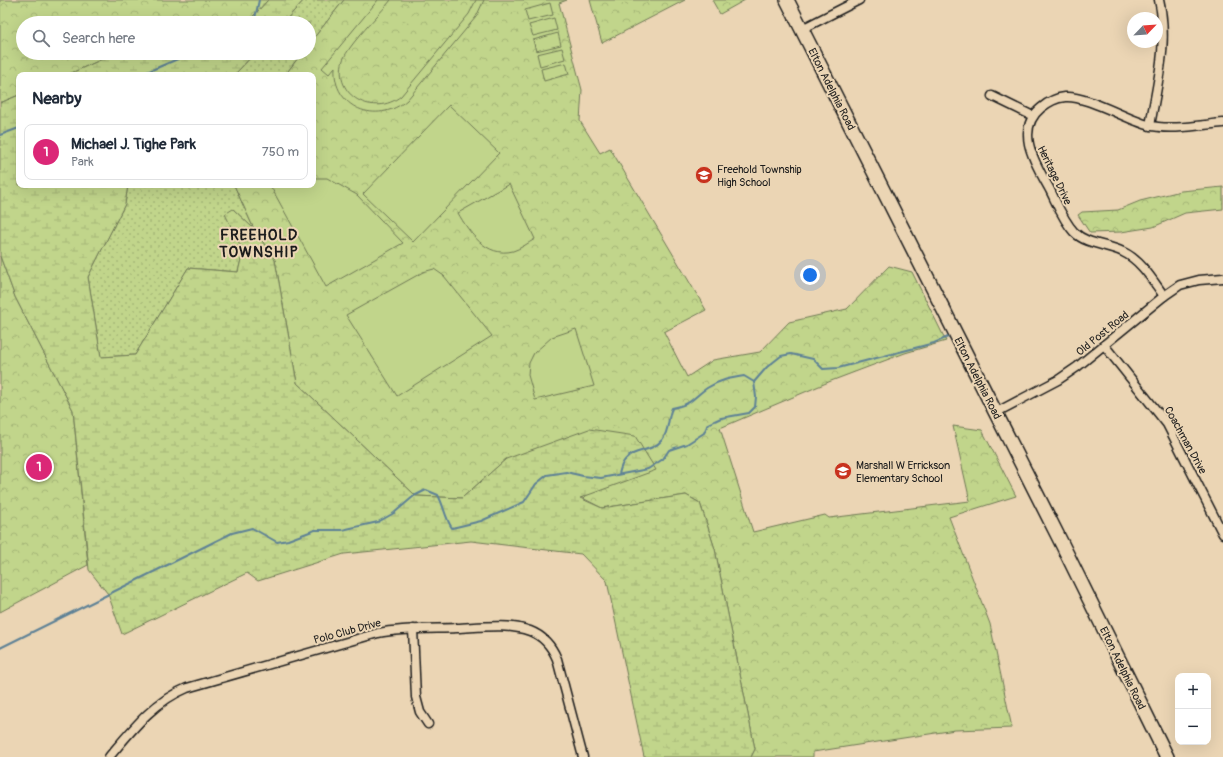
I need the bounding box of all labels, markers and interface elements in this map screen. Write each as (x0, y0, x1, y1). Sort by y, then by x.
north arrow (1127, 12, 1163, 48)
search box (16, 16, 316, 60)
icon: search (30, 27, 52, 49)
text: Search here (62, 29, 135, 48)
street label: Elton Adelphia Road (805, 46, 858, 133)
text: Nearby (32, 88, 81, 109)
text: Michael J. Tighe Park (71, 135, 196, 154)
text: 1 (43, 144, 49, 160)
text: 750 m (262, 144, 299, 160)
street label: Heritage Drive (1035, 144, 1075, 207)
text: Park (71, 154, 94, 170)
place label: Freehold Township High School (717, 163, 802, 189)
school or university icon: Freehold Township High School (694, 165, 714, 185)
district label: FREEHOLD TOWNSHIP (218, 226, 299, 262)
your location (800, 265, 820, 285)
street label: Old Post Road (1073, 308, 1131, 359)
street label: Elton Adelphia Road (951, 335, 1004, 422)
street label: Coachman Drive (1162, 404, 1210, 477)
pin: 1 (26, 452, 52, 482)
place label: Marshall W Errickson Elementary School (856, 459, 950, 485)
school or university icon: Marshall W Errickson Elementary School (833, 461, 853, 481)
street label: Polo Club Drive (312, 616, 383, 647)
street label: Elton Adelphia Road (1097, 625, 1148, 712)
map controls (1175, 673, 1211, 745)
button: + (1175, 673, 1211, 709)
button: − (1175, 709, 1211, 745)

